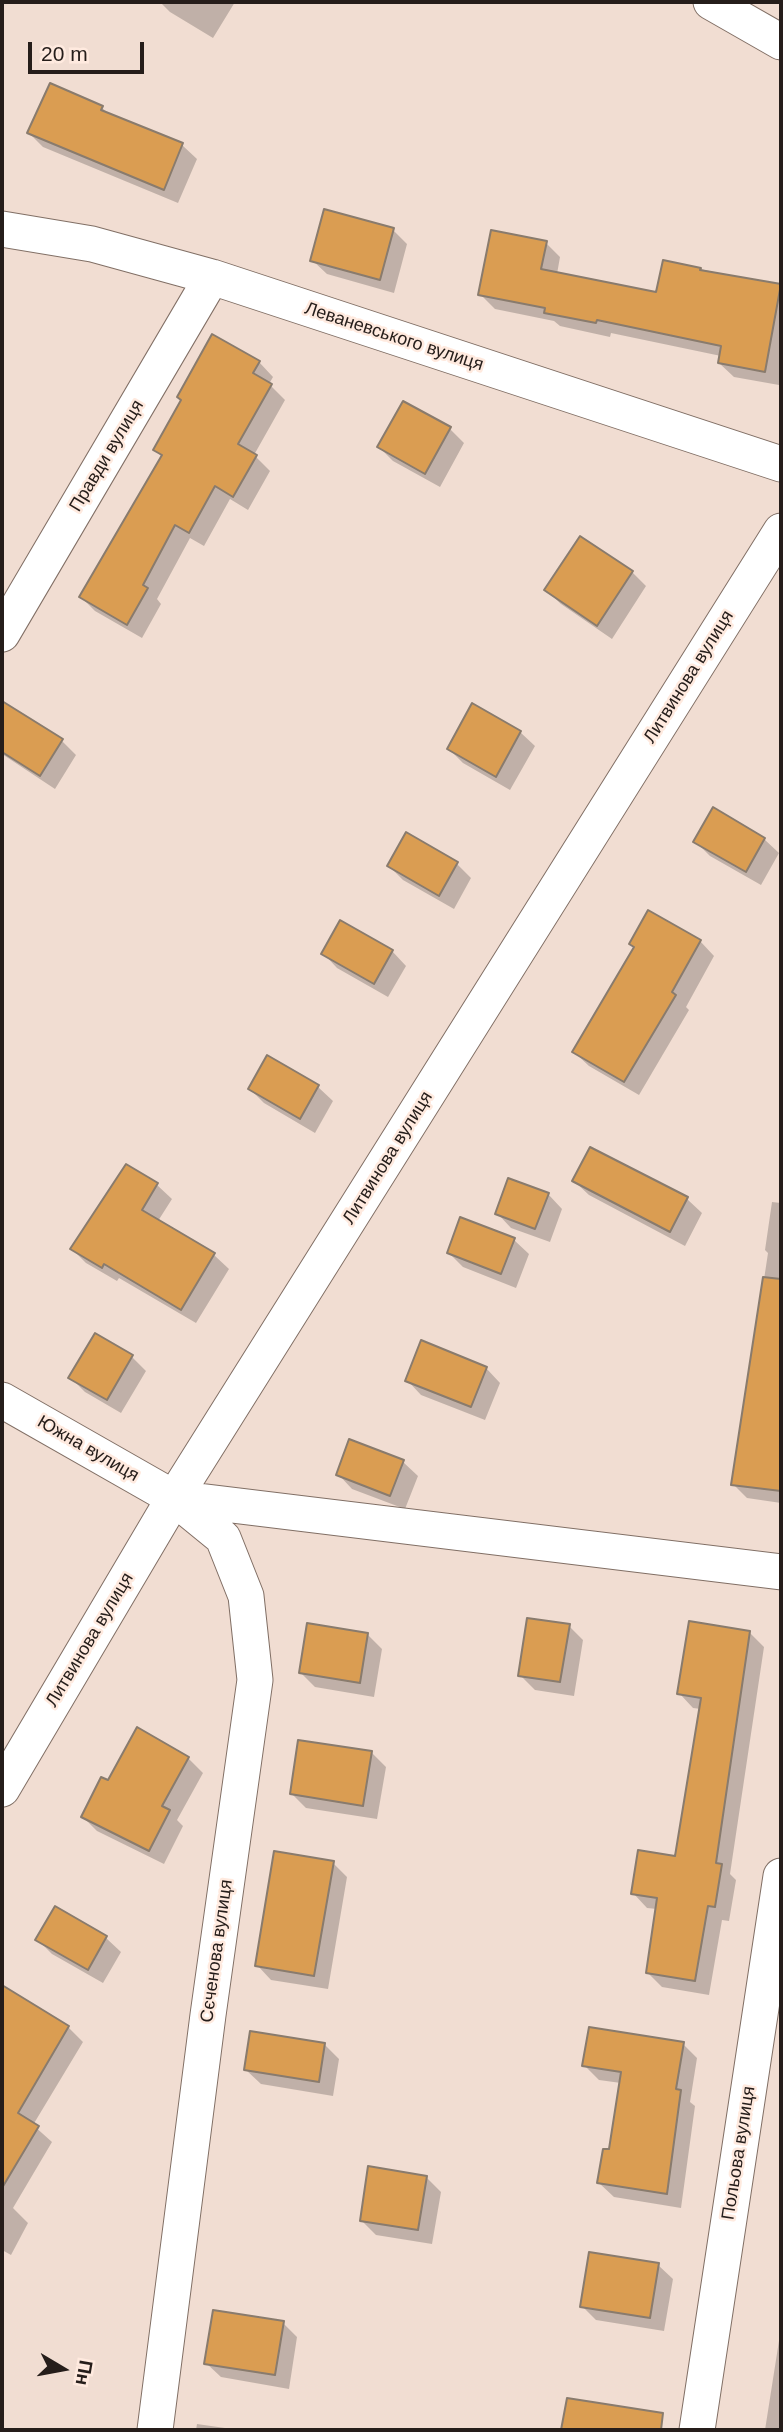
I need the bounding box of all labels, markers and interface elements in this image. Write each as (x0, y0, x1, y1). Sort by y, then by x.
scale bar (32, 28, 147, 72)
text: 20 m (41, 42, 88, 65)
street label: Леваневського вулиця (302, 298, 486, 376)
street label: Правди вулиця (65, 396, 149, 516)
street label: Литвинова вулиця (639, 607, 739, 747)
street label: Литвинова вулиця (338, 1088, 438, 1228)
street label: Южна вулиця (33, 1411, 143, 1487)
street label: Литвинова вулиця (41, 1569, 139, 1711)
street label: Сєченова вулиця (196, 1878, 238, 2024)
street label: Польова вулиця (718, 2085, 760, 2221)
north arrow (28, 2334, 98, 2404)
text: Пн (72, 2359, 97, 2387)

